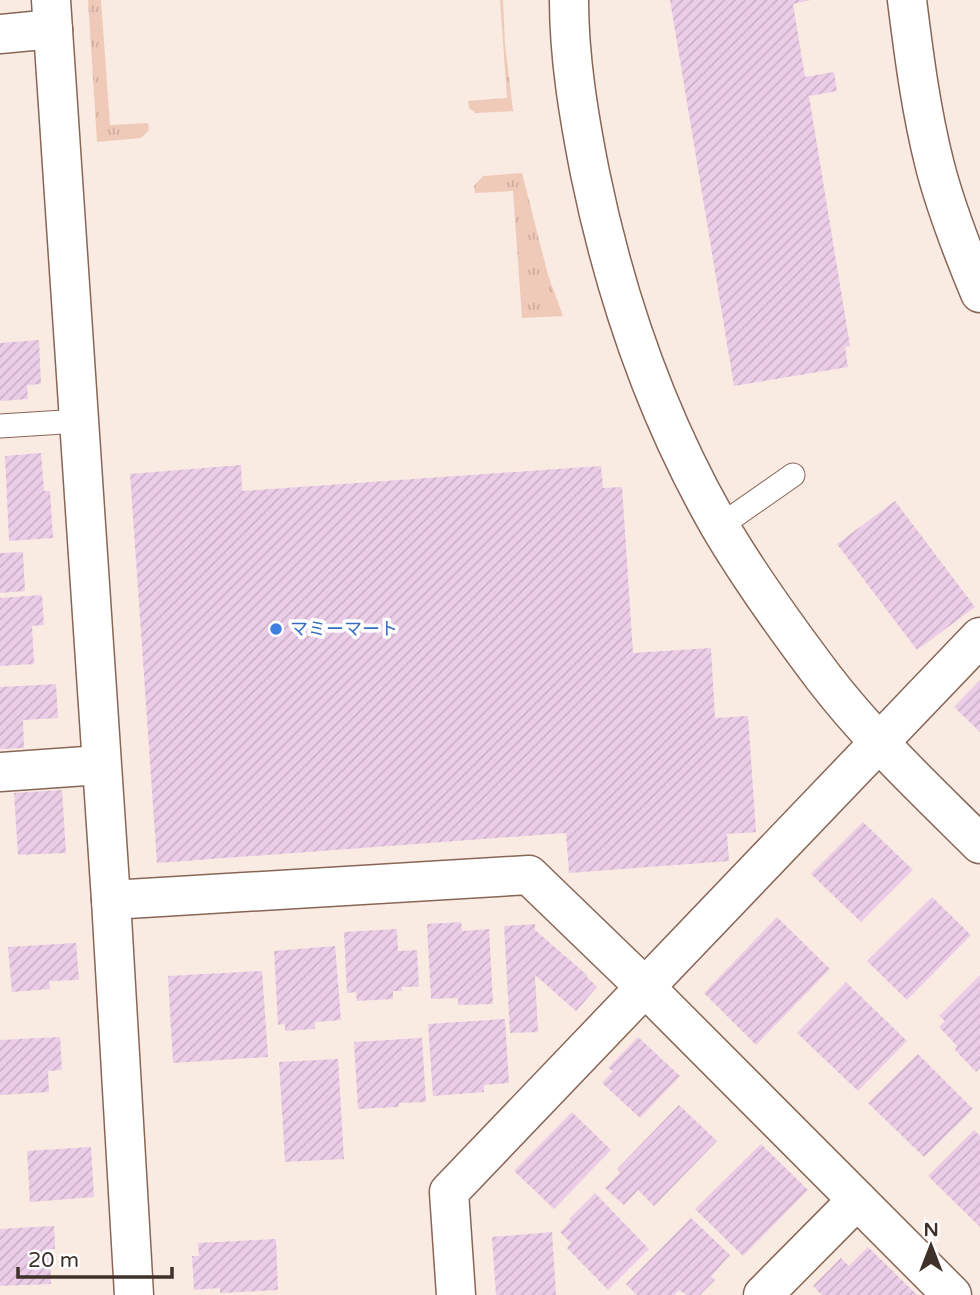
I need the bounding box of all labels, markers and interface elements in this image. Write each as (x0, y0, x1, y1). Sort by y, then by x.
place label: マミーマート (290, 618, 398, 640)
marker: マミーマート (268, 621, 284, 637)
north arrow (896, 1211, 966, 1281)
text: N (923, 1219, 939, 1241)
scale bar (18, 1236, 172, 1280)
text: 20 m (28, 1248, 79, 1273)

